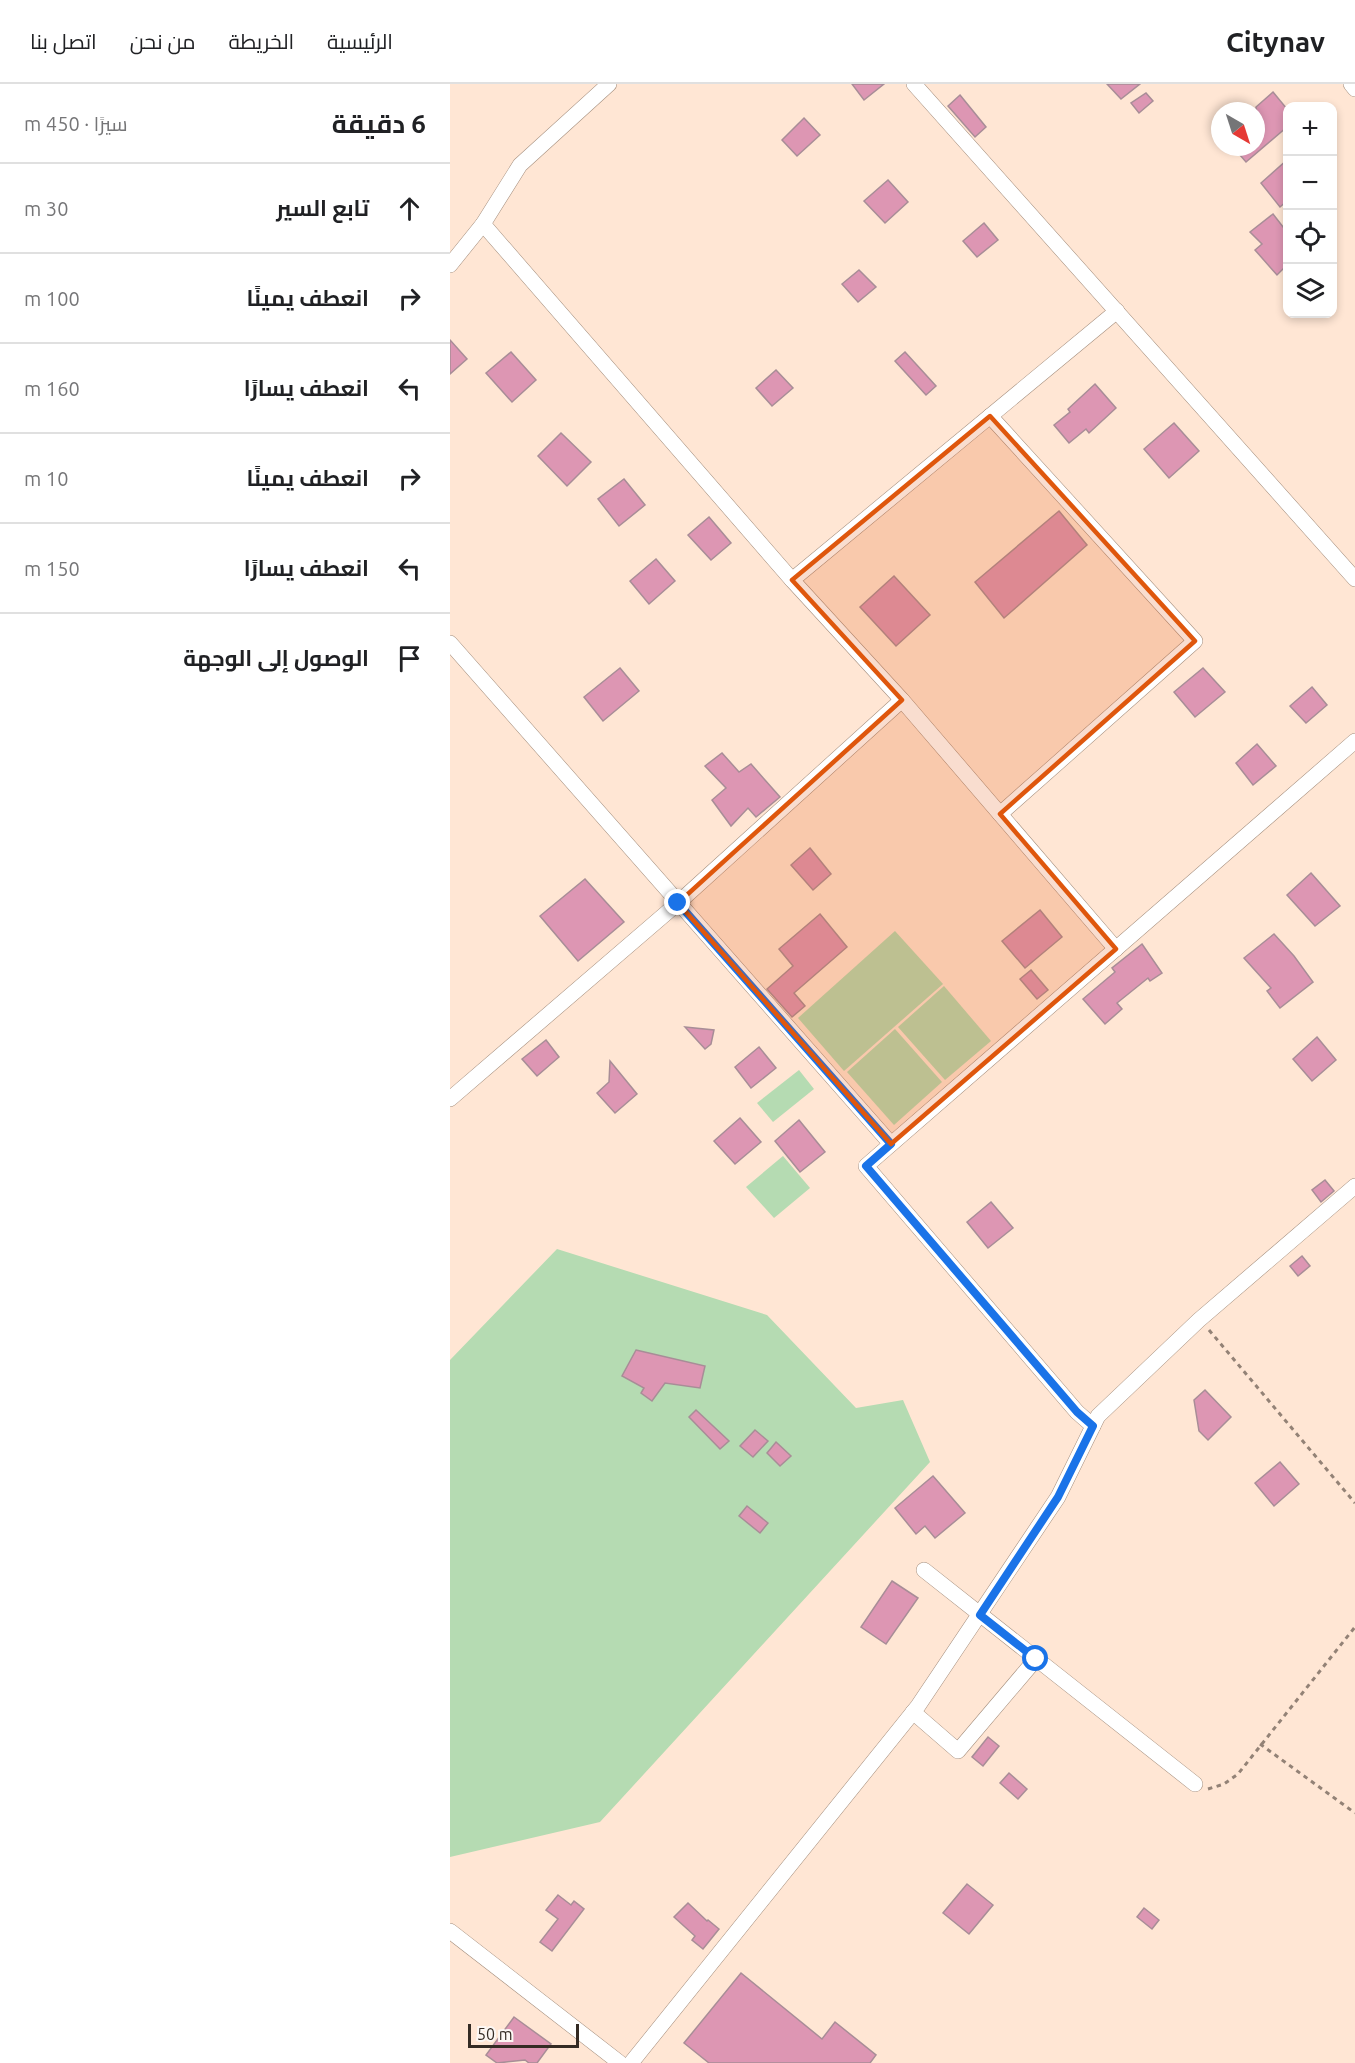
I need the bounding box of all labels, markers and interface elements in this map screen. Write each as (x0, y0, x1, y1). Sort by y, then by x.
text: Citynav (1226, 26, 1325, 57)
text: اتصل بنا (30, 29, 97, 53)
text: من نحن (130, 29, 196, 53)
text: الخريطة (229, 29, 294, 53)
text: الرئيسية (327, 29, 393, 53)
north arrow (1211, 102, 1265, 156)
map controls (1283, 102, 1337, 318)
button: + (1283, 102, 1337, 156)
text: 6 دقيقة (332, 109, 426, 138)
text: سيرًا · 450 m (24, 112, 128, 135)
button: − (1283, 156, 1337, 210)
icon: ahead (393, 192, 426, 225)
text: تابع السير (276, 195, 369, 220)
text: 30 m (24, 197, 68, 220)
button: locate (1283, 210, 1337, 264)
button: layers (1283, 264, 1337, 318)
icon: right (393, 282, 426, 315)
text: انعطف يمينًا (247, 285, 369, 310)
text: 100 m (24, 287, 80, 310)
icon: left (393, 372, 426, 405)
text: انعطف يسارًا (244, 375, 369, 400)
text: 160 m (24, 377, 80, 400)
icon: right (393, 462, 426, 495)
text: انعطف يمينًا (247, 465, 369, 490)
text: 10 m (24, 467, 68, 490)
icon: left (393, 552, 426, 585)
text: انعطف يسارًا (244, 555, 369, 580)
text: 150 m (24, 557, 80, 580)
icon: arrive (393, 642, 426, 675)
text: الوصول إلى الوجهة (183, 645, 369, 670)
route end (664, 889, 690, 915)
route start (1022, 1645, 1048, 1671)
scale bar (468, 2021, 579, 2048)
text: 50 m (477, 2025, 513, 2043)

